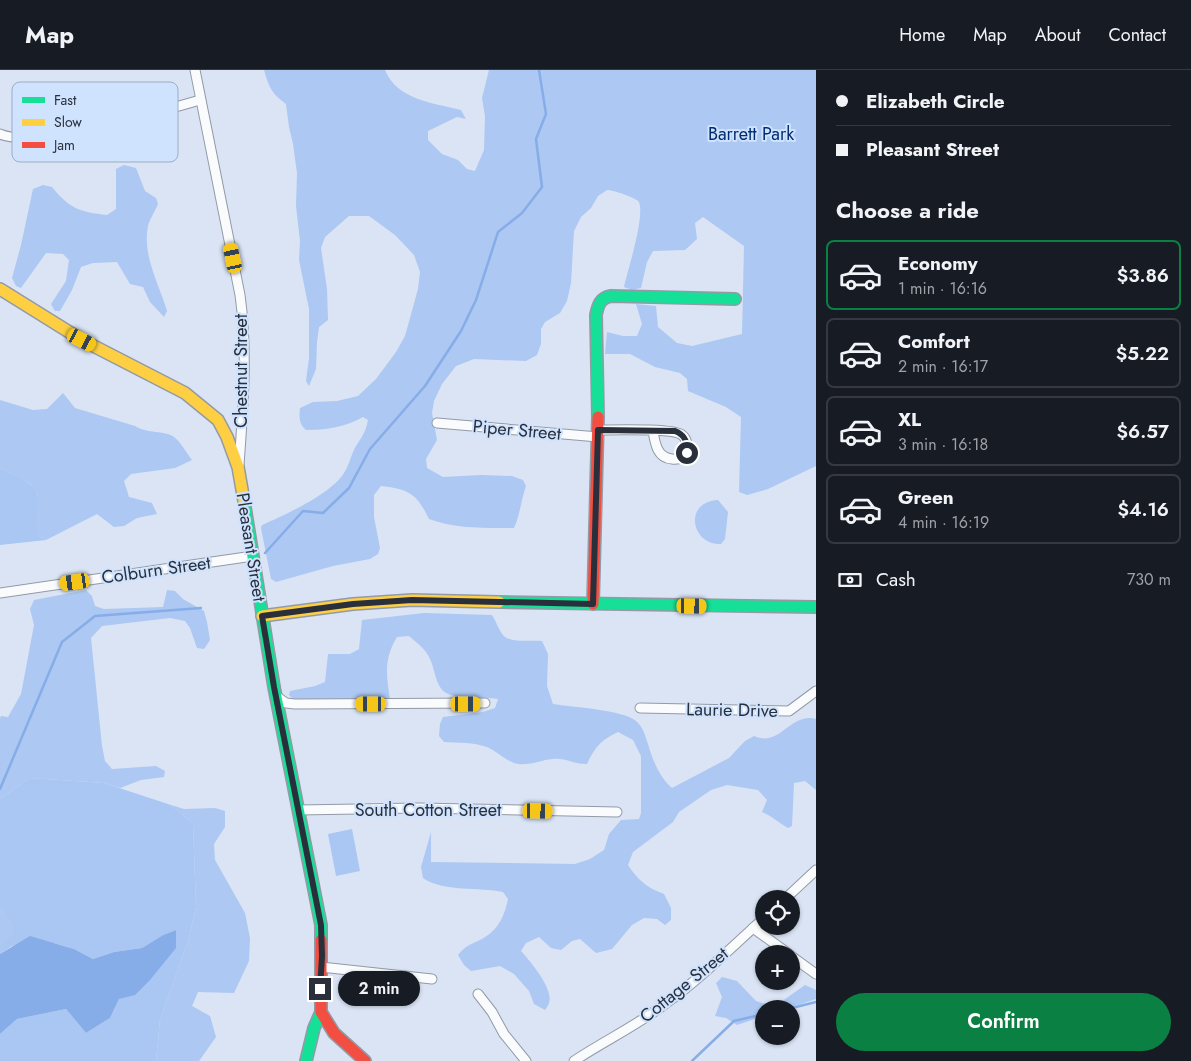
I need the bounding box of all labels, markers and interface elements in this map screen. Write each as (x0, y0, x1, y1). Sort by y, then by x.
text: Map (25, 17, 74, 52)
text: Home (899, 22, 945, 48)
text: Map (973, 22, 1007, 48)
text: About (1035, 22, 1080, 48)
text: Contact (1108, 22, 1166, 48)
legend (12, 82, 178, 162)
text: Elizabeth Circle (866, 88, 1005, 115)
text: Fast (54, 90, 77, 110)
text: Slow (54, 112, 82, 132)
park label: Barrett Park (708, 121, 794, 147)
text: Jam (52, 135, 75, 155)
text: Pleasant Street (866, 136, 999, 163)
text: Choose a ride (836, 194, 979, 226)
car (222, 242, 243, 274)
text: Economy (898, 250, 978, 277)
icon: car (838, 253, 883, 298)
text: $3.86 (1117, 262, 1169, 289)
text: 1 min · 16:16 (898, 277, 987, 300)
street label: Chestnut Street (228, 313, 254, 428)
car (65, 327, 98, 353)
text: Comfort (898, 328, 970, 355)
icon: car (838, 331, 883, 376)
text: $5.22 (1116, 340, 1169, 367)
text: 2 min · 16:17 (898, 355, 988, 378)
text: XL (898, 406, 921, 433)
icon: car (838, 409, 883, 454)
street label: Piper Street (472, 413, 563, 447)
text: $6.57 (1117, 418, 1169, 445)
text: 3 min · 16:18 (898, 433, 988, 456)
route start (676, 442, 698, 464)
text: Green (898, 484, 954, 511)
icon: car (838, 487, 883, 532)
street label: Pleasant Street (230, 491, 273, 604)
text: $4.16 (1117, 496, 1169, 523)
text: 4 min · 16:19 (898, 511, 989, 534)
street label: Colburn Street (100, 549, 213, 591)
icon: cash (836, 566, 864, 594)
text: Cash (876, 566, 916, 593)
text: 730 m (1127, 568, 1171, 591)
car (59, 572, 90, 592)
car (676, 598, 707, 614)
street label: Laurie Drive (686, 696, 778, 724)
car (356, 697, 386, 712)
car (451, 697, 481, 712)
street label: South Cotton Street (355, 797, 502, 823)
car (522, 803, 553, 819)
map controls (755, 890, 800, 1045)
button: locate (755, 890, 800, 935)
street label: Cottage Street (634, 941, 734, 1029)
button: + (755, 945, 800, 990)
callout: 2 min (338, 972, 420, 1006)
text: 2 min (358, 977, 400, 1000)
route end (309, 978, 331, 1000)
button: Confirm (836, 993, 1171, 1051)
button: − (755, 1000, 800, 1045)

